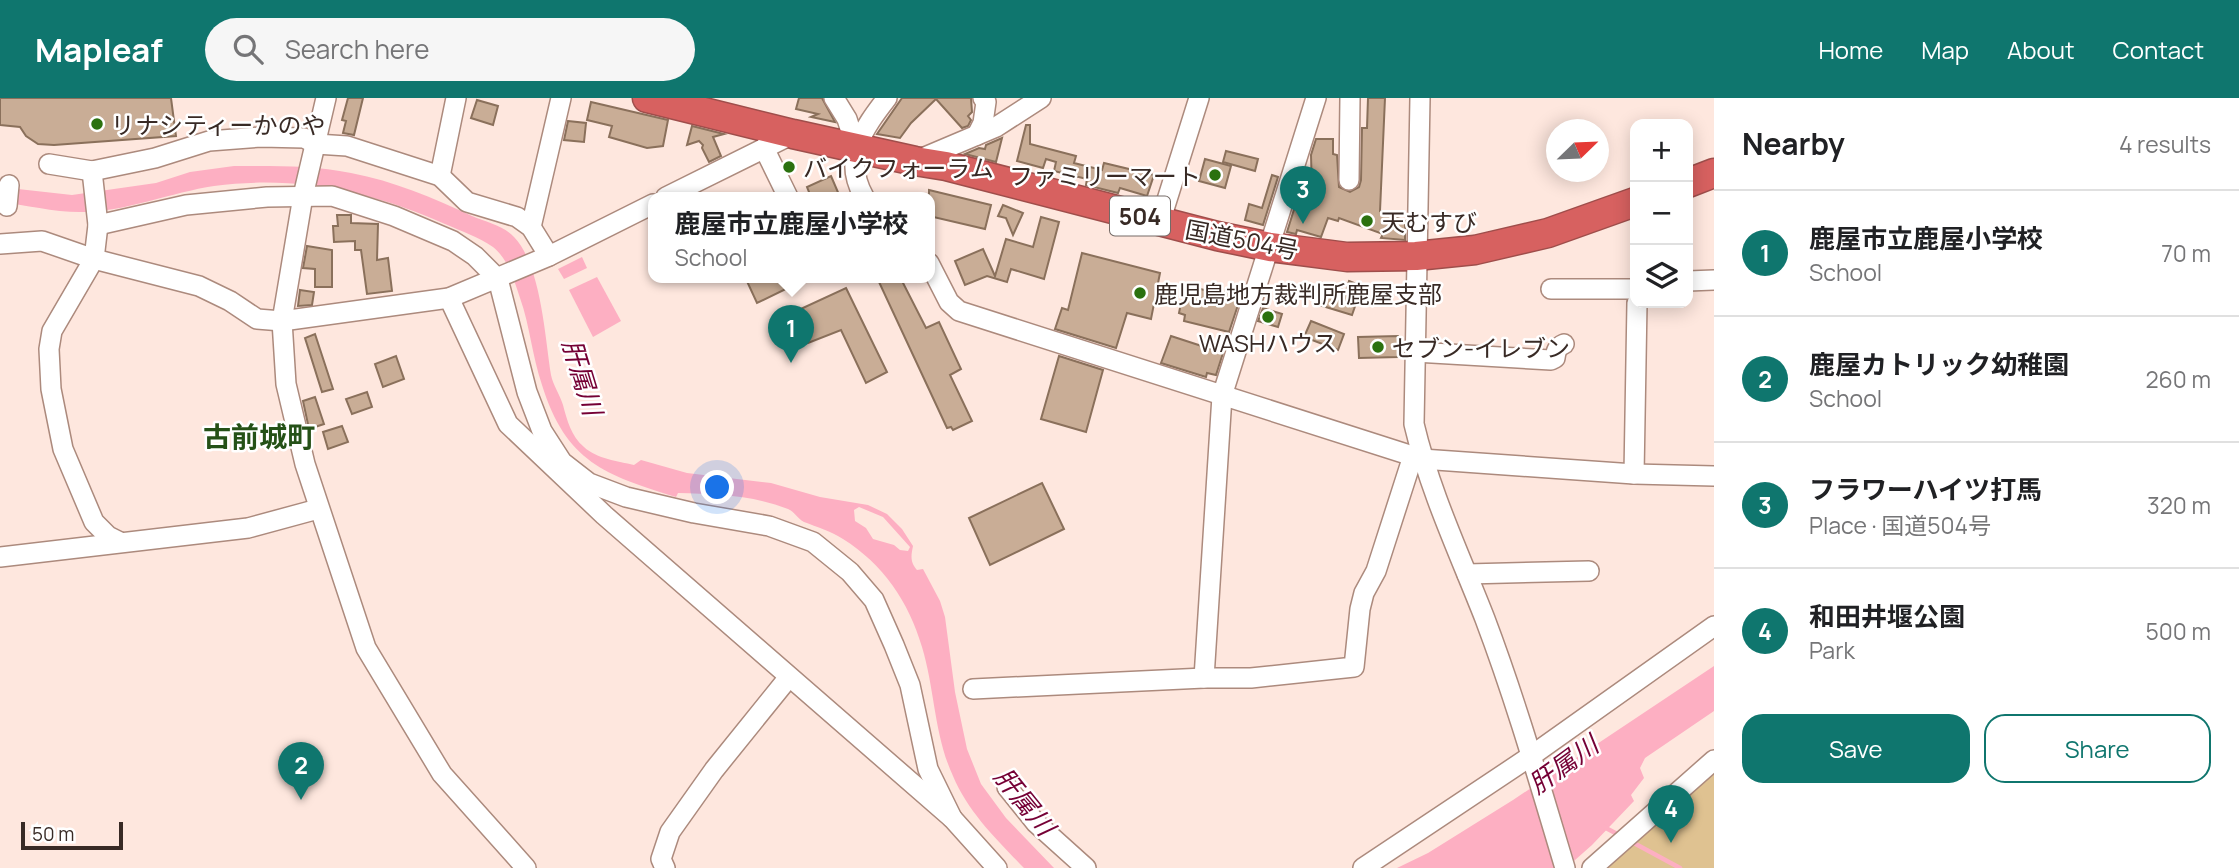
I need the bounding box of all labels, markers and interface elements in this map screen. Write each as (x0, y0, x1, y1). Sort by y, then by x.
search box (205, 18, 695, 81)
text: Mapleaf (35, 27, 163, 72)
icon: search (229, 30, 267, 68)
text: Search here (285, 31, 429, 67)
text: Home (1818, 33, 1883, 66)
text: Map (1921, 33, 1969, 66)
text: About (2007, 33, 2075, 66)
text: Contact (2113, 33, 2204, 66)
place label: リナシティーかのや (111, 108, 326, 141)
marker: リナシティーかのや (89, 116, 105, 132)
north arrow (1546, 119, 1609, 182)
map controls (1630, 119, 1693, 308)
button: + (1630, 119, 1693, 182)
text: Nearby (1742, 123, 1845, 164)
text: 4 results (2119, 128, 2211, 160)
place label: バイクフォーラム (803, 151, 994, 184)
marker: バイクフォーラム (781, 159, 797, 175)
place label: ファミリーマート (1009, 159, 1201, 192)
pin: 3 (1280, 166, 1326, 224)
marker: ファミリーマート (1207, 167, 1223, 183)
button: − (1630, 182, 1693, 245)
popup (648, 192, 935, 283)
road number: 504 (1110, 197, 1170, 236)
text: 鹿屋市立鹿屋小学校 (674, 205, 909, 241)
place label: 天むすび (1381, 205, 1477, 238)
street label: 国道504号 (1183, 212, 1301, 266)
marker: 天むすび (1359, 213, 1375, 229)
text: 鹿屋市立鹿屋小学校 (1809, 220, 2043, 256)
text: 1 (1760, 237, 1770, 269)
text: 70 m (2161, 237, 2211, 269)
text: School (674, 241, 748, 273)
button: layers (1630, 245, 1693, 308)
text: School (1809, 256, 1882, 288)
place label: 鹿児島地方裁判所鹿屋支部 (1154, 277, 1442, 310)
marker: 鹿児島地方裁判所鹿屋支部 (1132, 285, 1148, 301)
pin: 1 (768, 305, 814, 363)
marker: WASHハウス (1260, 309, 1276, 325)
place label: WASHハウス (1199, 326, 1337, 359)
place label: セブン-イレブン (1392, 331, 1570, 364)
water label: 肝属川 (554, 334, 612, 422)
marker: セブン-イレブン (1370, 339, 1386, 355)
text: 鹿屋カトリック幼稚園 (1809, 346, 2069, 382)
text: 2 (1758, 363, 1772, 395)
text: 260 m (2145, 363, 2211, 395)
text: School (1809, 382, 1882, 414)
district label: 古前城町 (203, 417, 315, 455)
your location (700, 470, 734, 504)
text: フラワーハイツ打馬 (1809, 471, 2042, 507)
text: 3 (1758, 489, 1772, 521)
text: 320 m (2147, 489, 2211, 521)
text: Place · 国道504号 (1809, 509, 1991, 541)
text: 和田井堰公園 (1809, 598, 1965, 634)
text: 4 (1758, 615, 1772, 647)
text: 500 m (2146, 615, 2211, 647)
text: Park (1809, 634, 1855, 666)
button: Save (1742, 714, 1970, 783)
button: Share (1984, 714, 2211, 783)
water label: 肝属川 (1521, 725, 1608, 801)
pin: 2 (278, 742, 324, 800)
water label: 肝属川 (986, 759, 1065, 845)
pin: 4 (1648, 785, 1694, 843)
scale bar (21, 819, 122, 851)
text: 50 m (32, 821, 74, 847)

